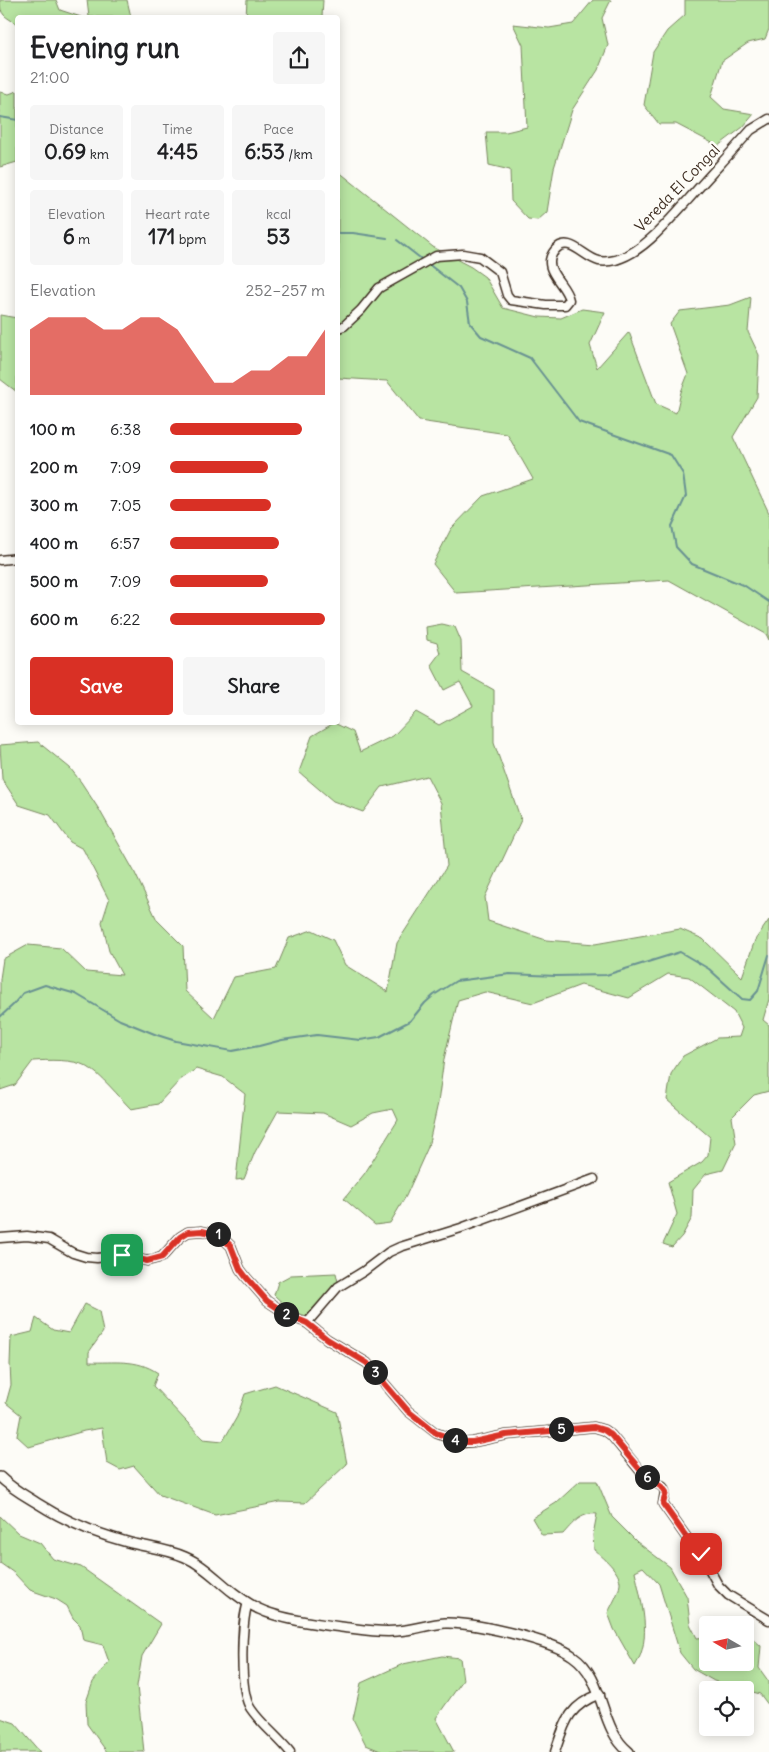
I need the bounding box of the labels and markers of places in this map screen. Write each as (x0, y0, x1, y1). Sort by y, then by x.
pin: 1 (206, 1222, 230, 1246)
pin (101, 1234, 143, 1276)
pin: 2 (274, 1302, 298, 1326)
pin: 3 (362, 1360, 388, 1384)
pin: 5 (548, 1416, 574, 1442)
pin: 4 (442, 1428, 468, 1452)
pin: 6 (634, 1464, 660, 1490)
pin (680, 1533, 722, 1575)

